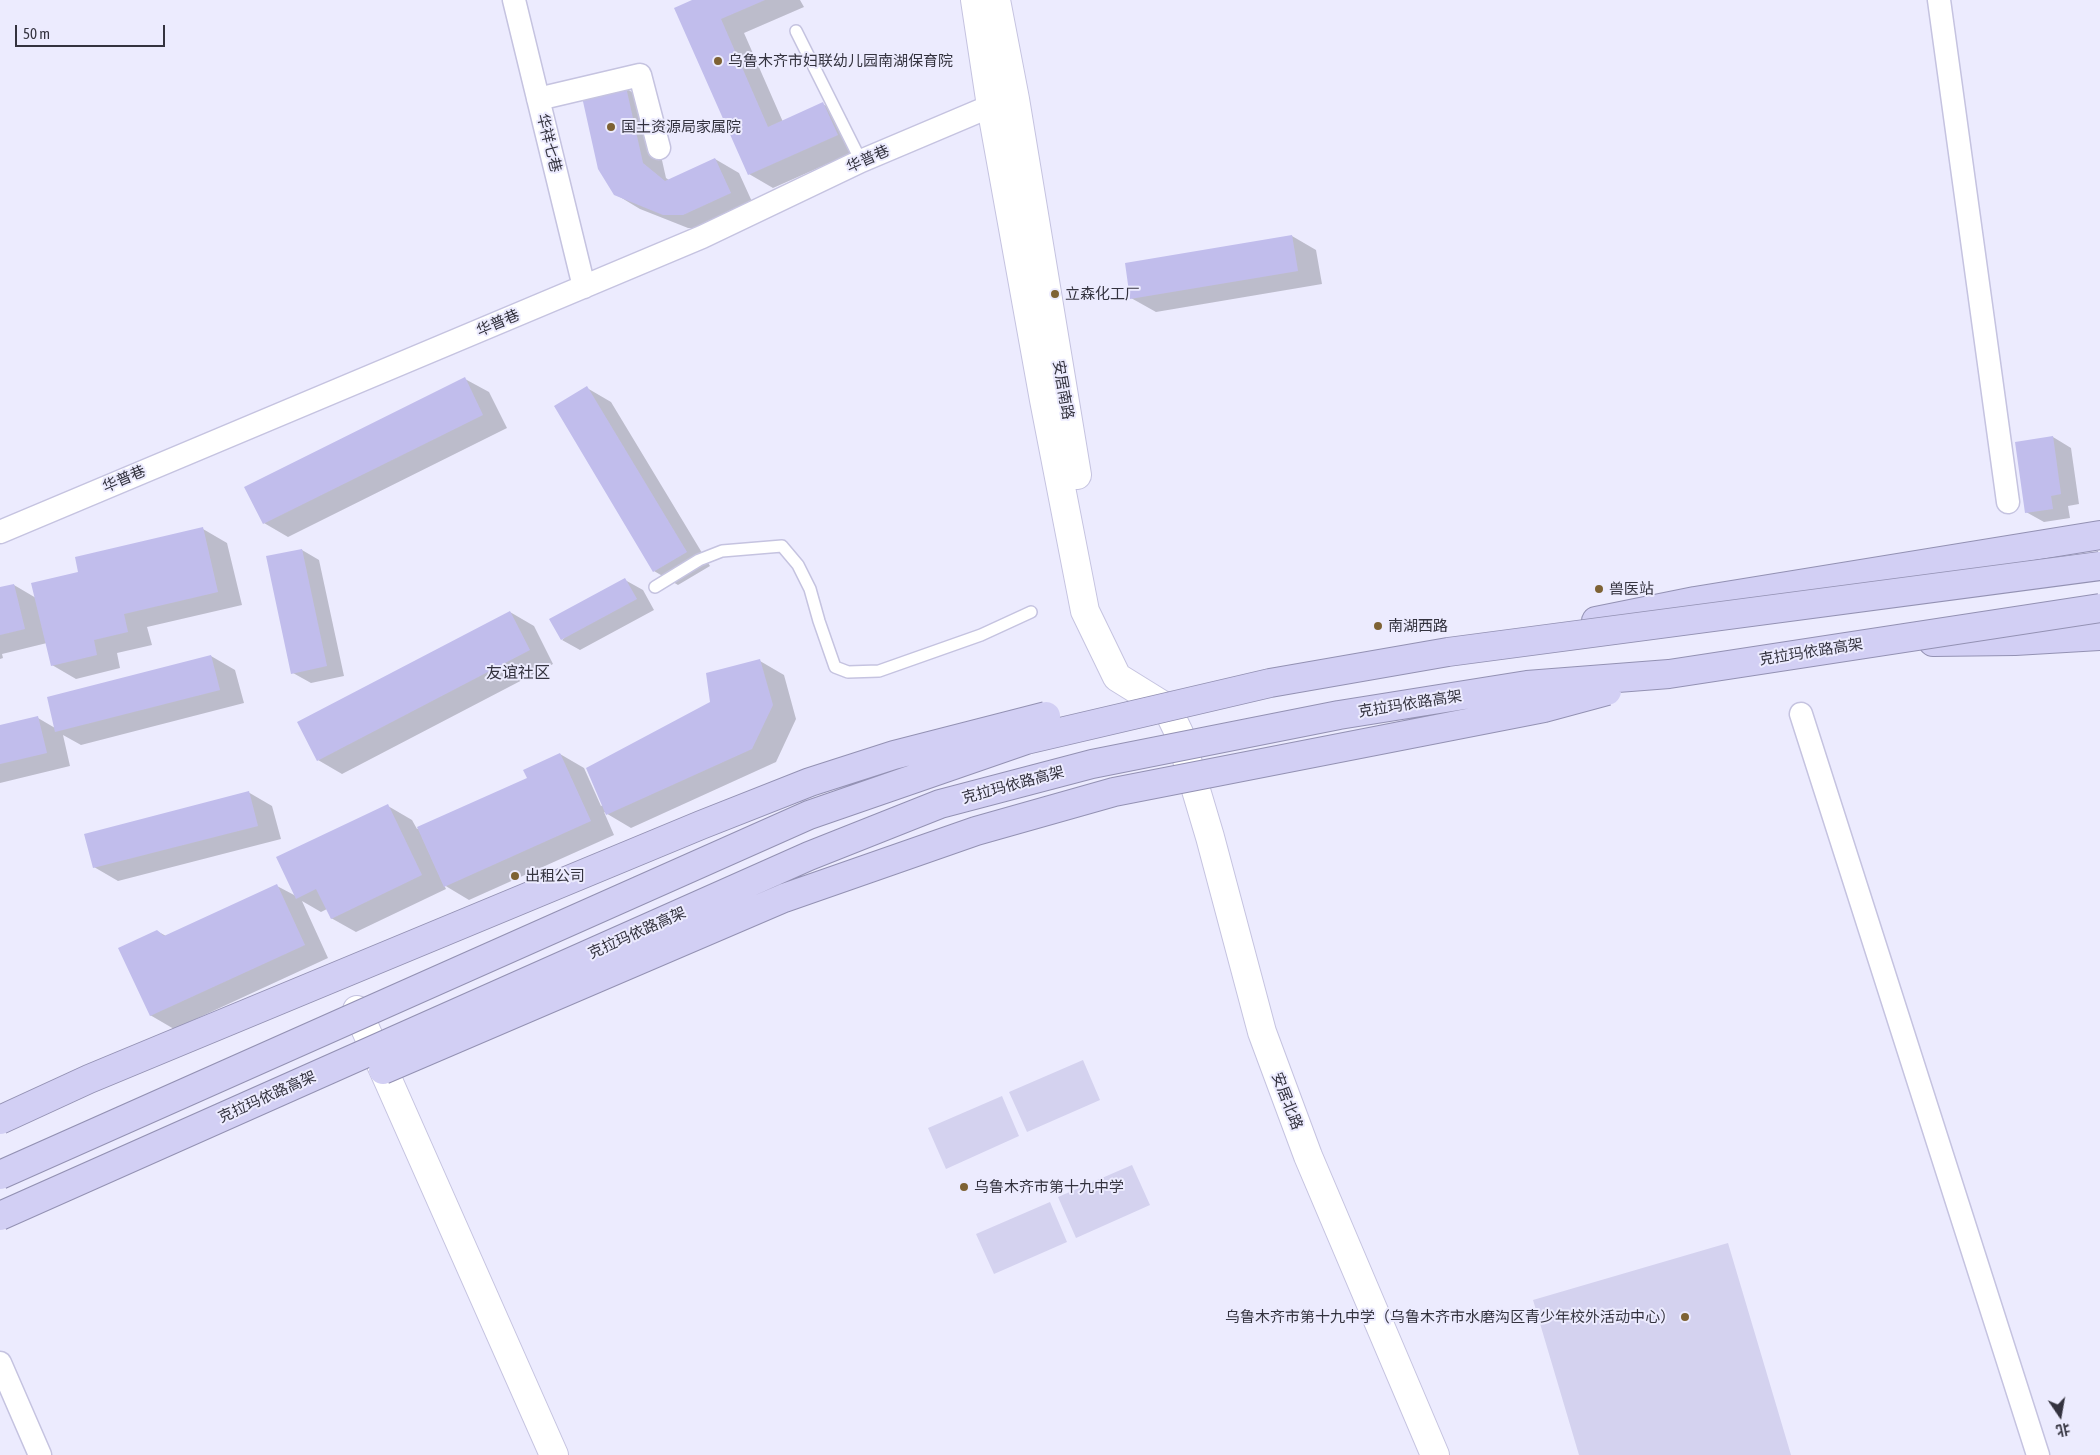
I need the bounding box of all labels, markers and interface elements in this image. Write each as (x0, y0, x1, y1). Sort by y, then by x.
scale bar (18, 15, 168, 47)
text: 50 m (23, 25, 50, 42)
place label: 乌鲁木齐市妇联幼儿园南湖保育院 (728, 52, 953, 70)
marker: 乌鲁木齐市妇联幼儿园南湖保育院 (712, 55, 724, 67)
street label: 华祥七巷 (533, 112, 565, 174)
place label: 国土资源局家属院 (621, 118, 741, 136)
marker: 国土资源局家属院 (605, 121, 617, 133)
street label: 华普巷 (844, 142, 892, 176)
place label: 立森化工厂 (1065, 285, 1140, 303)
marker: 立森化工厂 (1049, 288, 1061, 300)
street label: 华普巷 (474, 306, 522, 340)
street label: 安居南路 (1049, 359, 1077, 421)
street label: 华普巷 (100, 462, 148, 496)
place label: 兽医站 (1609, 580, 1654, 598)
marker: 兽医站 (1593, 583, 1605, 595)
place label: 南湖西路 (1388, 617, 1448, 635)
marker: 南湖西路 (1372, 620, 1384, 632)
street label: 克拉玛依路高架 (1758, 635, 1864, 669)
district label: 友谊社区 (486, 663, 550, 683)
street label: 克拉玛依路高架 (1357, 687, 1463, 721)
street label: 克拉玛依路高架 (960, 763, 1066, 807)
place label: 出租公司 (525, 867, 585, 885)
marker: 出租公司 (509, 870, 521, 882)
street label: 克拉玛依路高架 (585, 903, 689, 963)
street label: 克拉玛依路高架 (215, 1067, 319, 1127)
street label: 安居北路 (1268, 1070, 1306, 1132)
place label: 乌鲁木齐市第十九中学 (974, 1178, 1124, 1196)
marker: 乌鲁木齐市第十九中学 (958, 1181, 970, 1193)
place label: 乌鲁木齐市第十九中学（乌鲁木齐市水磨沟区青少年校外活动中心） (1225, 1308, 1675, 1326)
marker: 乌鲁木齐市第十九中学（乌鲁木齐市水磨沟区青少年校外活动中心） (1679, 1311, 1691, 1323)
north arrow (2035, 1390, 2085, 1440)
text: 北 (2055, 1420, 2072, 1439)

